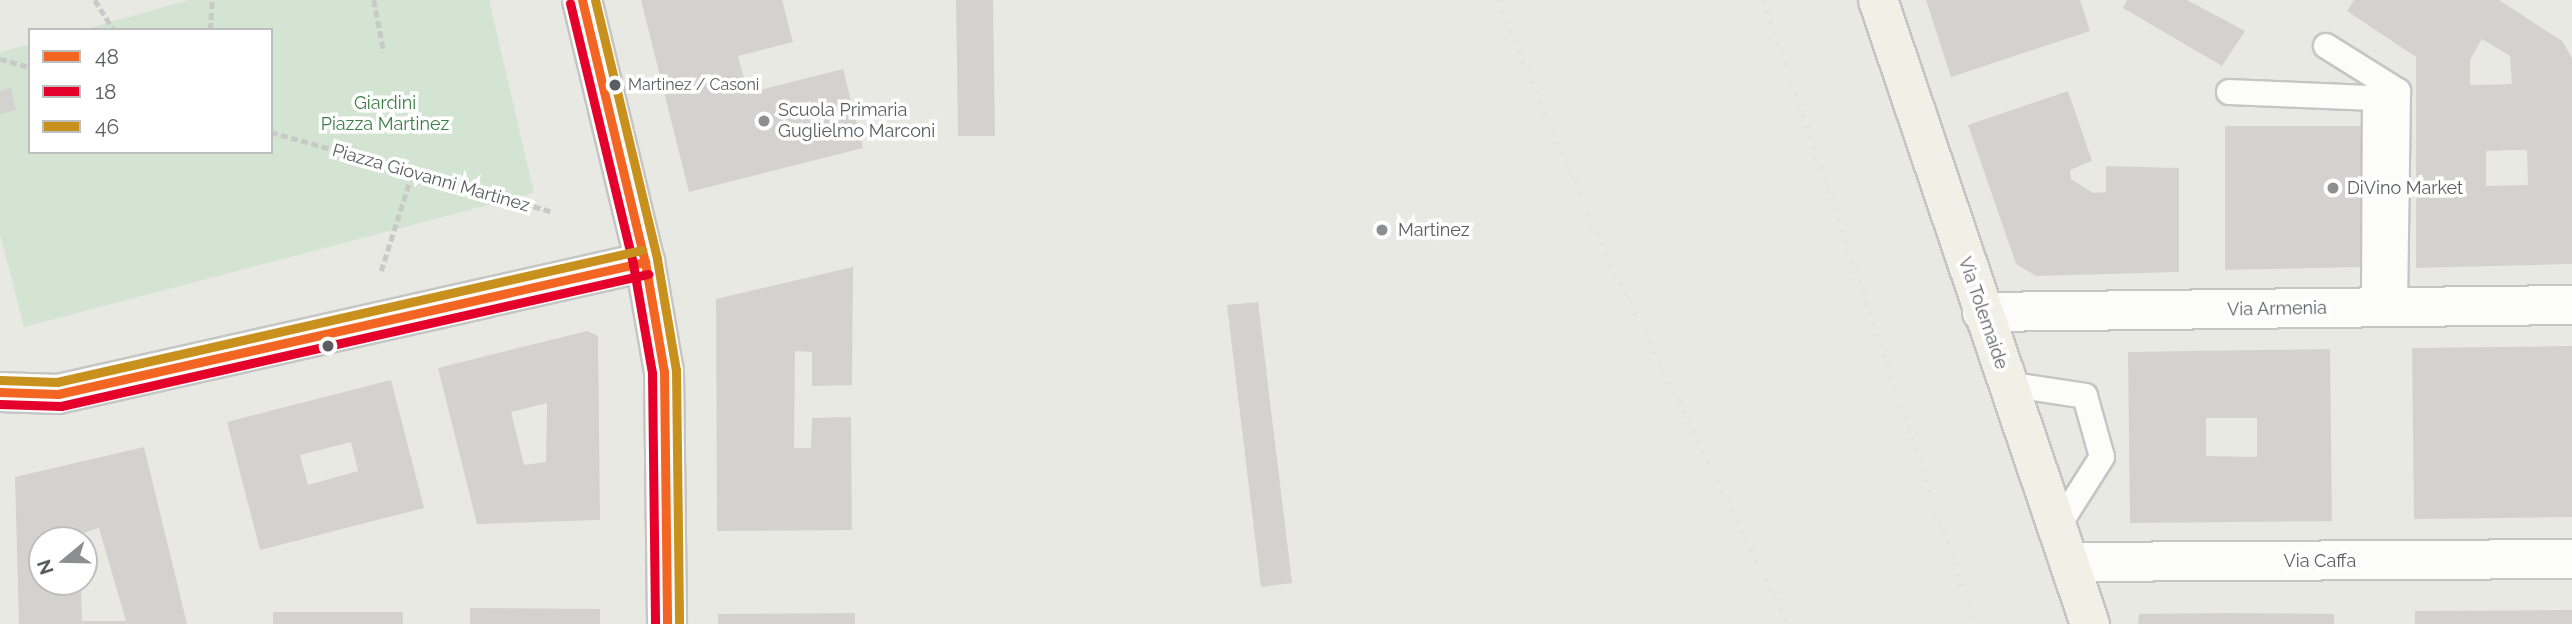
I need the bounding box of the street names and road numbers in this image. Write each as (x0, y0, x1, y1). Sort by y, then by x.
street label: Piazza Giovanni Martinez (330, 139, 532, 217)
street label: Via Tolemaide (1954, 254, 2012, 372)
street label: Via Armenia (2227, 297, 2327, 321)
street label: Via Caffa (2284, 550, 2356, 572)

